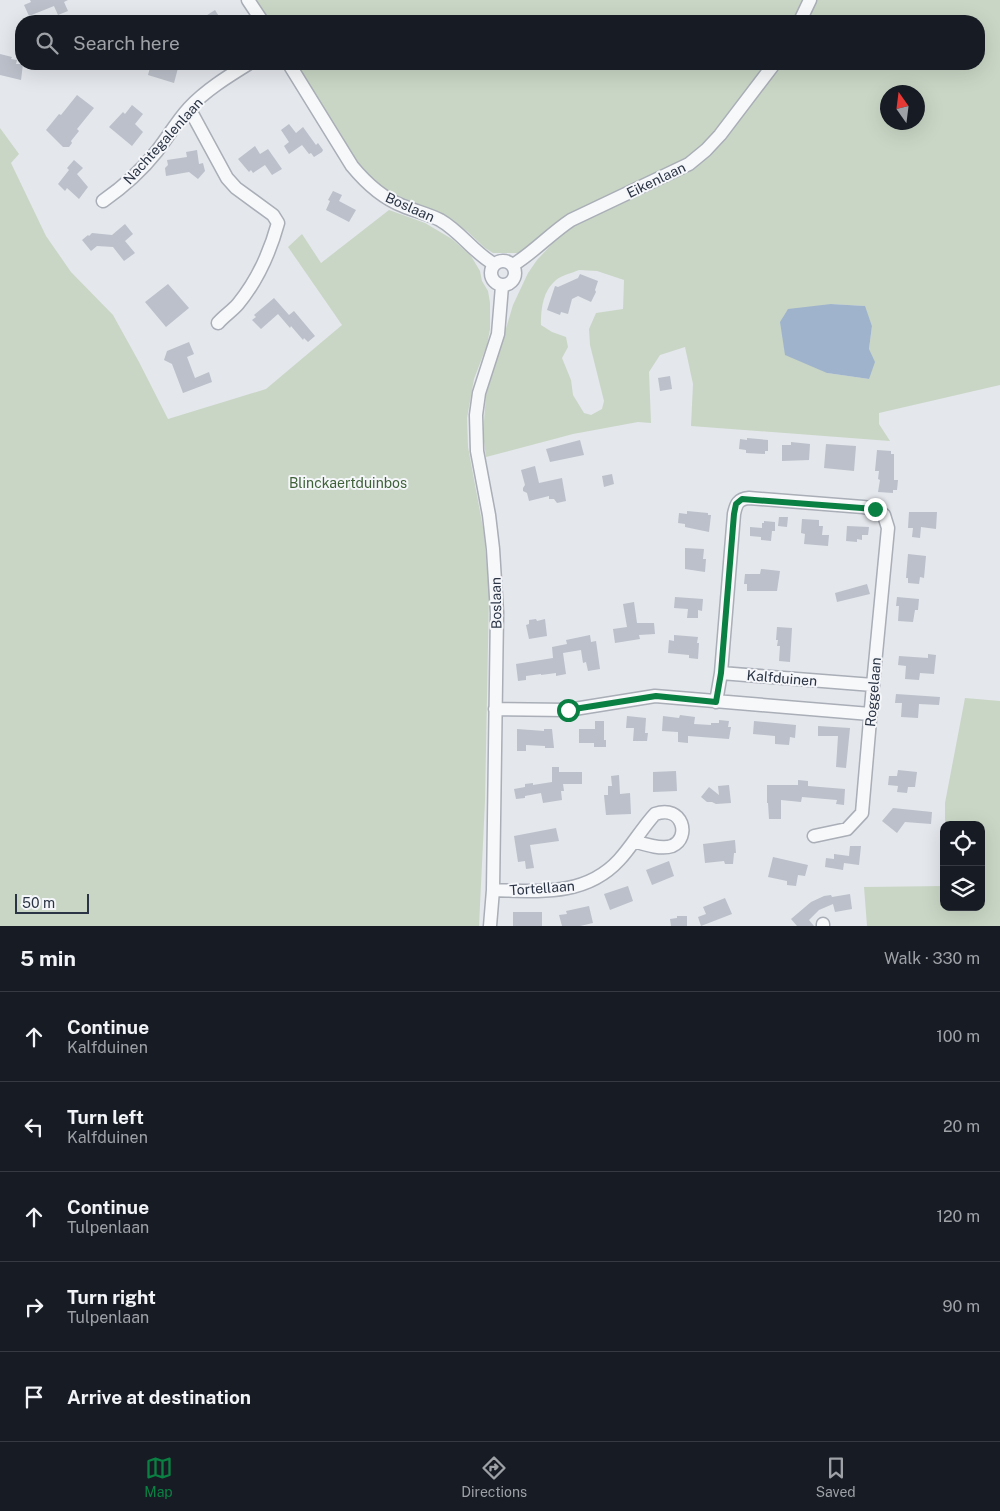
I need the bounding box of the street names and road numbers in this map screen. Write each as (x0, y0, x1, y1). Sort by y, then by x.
street label: Nachtegalenlaan (120, 95, 206, 187)
street label: Eikenlaan (624, 159, 688, 201)
street label: Boslaan (383, 189, 437, 225)
street label: Boslaan (488, 577, 504, 629)
street label: Roggelaan (862, 657, 884, 727)
street label: Kalfduinen (746, 667, 818, 689)
street label: Tortellaan (509, 878, 575, 898)

